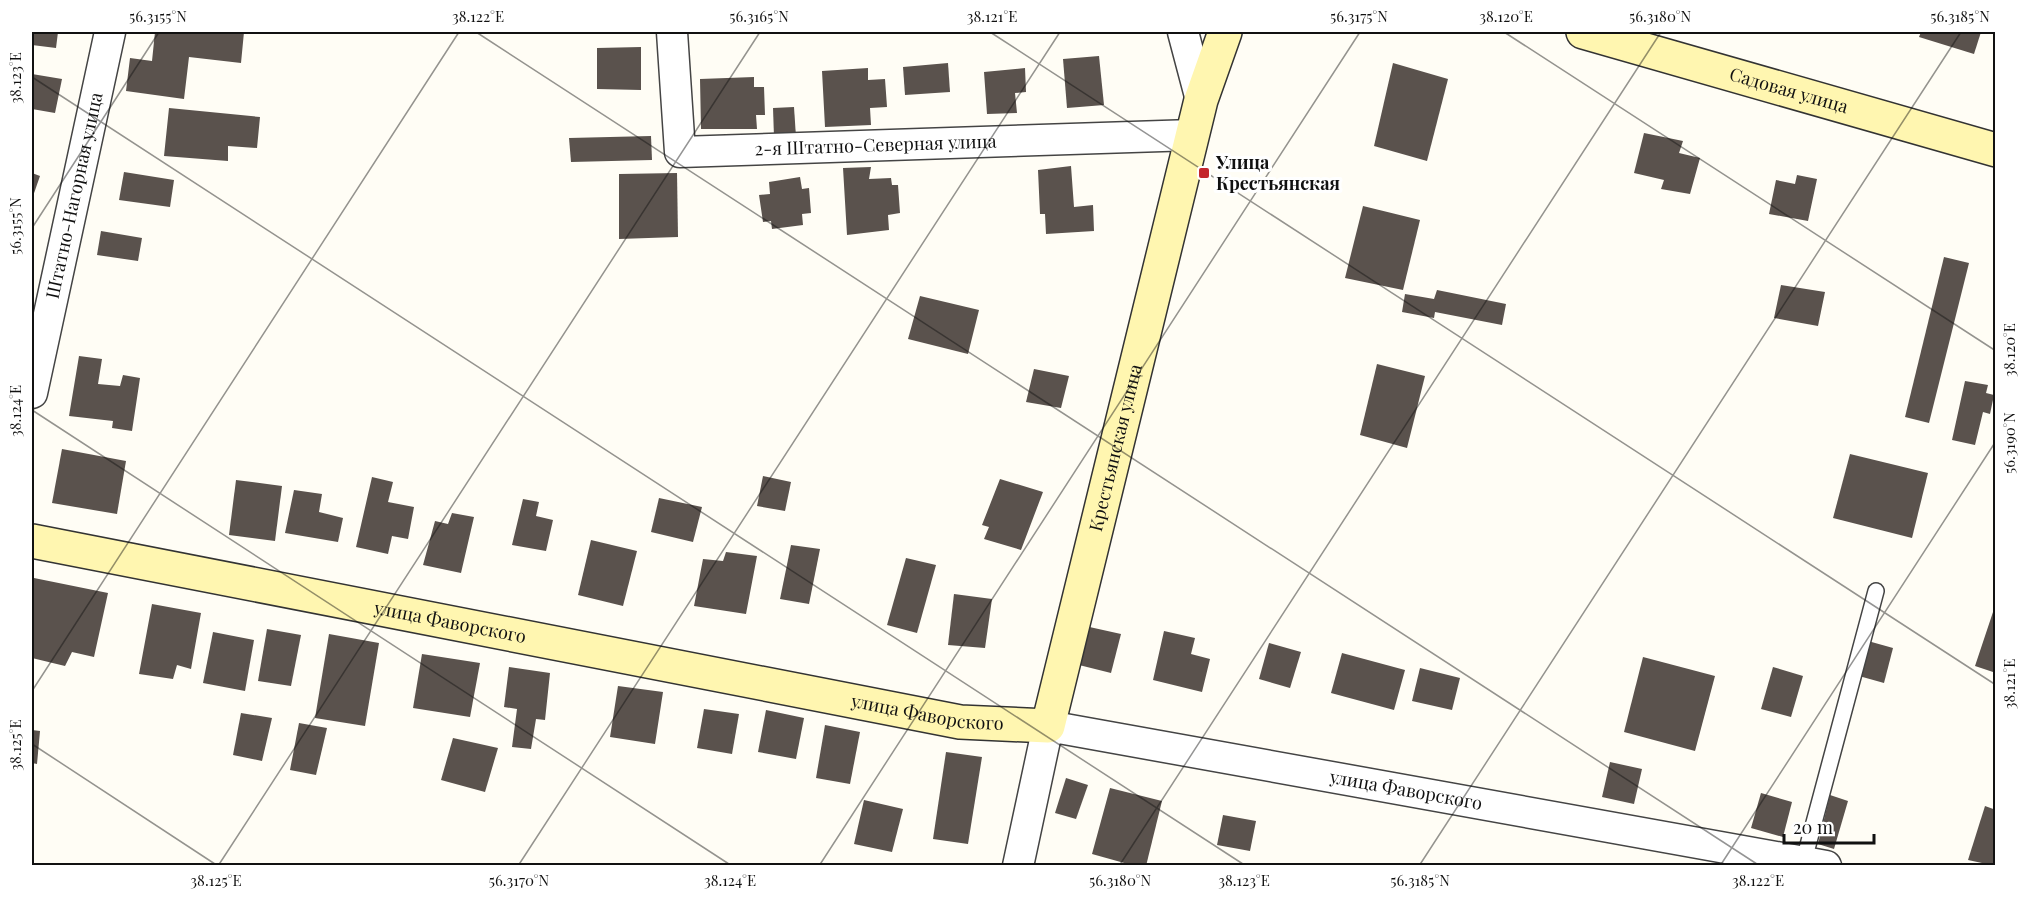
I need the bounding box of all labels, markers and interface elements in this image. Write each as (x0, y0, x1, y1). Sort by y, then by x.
text: 56.3155°N (129, 6, 187, 26)
text: 38.122°E (452, 6, 504, 26)
text: 56.3165°N (729, 6, 789, 26)
text: 38.121°E (967, 6, 1017, 26)
text: 56.3175°N (1330, 6, 1388, 26)
text: 38.120°E (1479, 6, 1533, 26)
text: 56.3180°N (1629, 6, 1691, 26)
text: 56.3185°N (1930, 6, 1990, 26)
text: 38.123°E (5, 52, 25, 104)
street label: Садовая улица (1727, 61, 1851, 118)
street label: Штатно-Нагорная улица (40, 90, 108, 301)
street label: 2-я Штатно-Северная улица (754, 129, 997, 161)
place label: Улица Крестьянская (1215, 150, 1340, 195)
marker: Улица Крестьянская (1197, 166, 1211, 180)
text: 56.3155°N (5, 197, 25, 255)
text: 38.120°E (1999, 323, 2019, 377)
street label: Крестьянская улица (1083, 361, 1147, 534)
text: 38.124°E (5, 385, 25, 437)
text: 56.3190°N (1999, 412, 2019, 474)
street label: улица Фаворского (371, 595, 529, 648)
text: 38.121°E (1999, 659, 2019, 709)
street label: улица Фаворского (848, 688, 1004, 735)
text: 38.125°E (5, 719, 25, 771)
street label: улица Фаворского (1327, 764, 1485, 815)
scale bar (1784, 807, 1874, 845)
text: 20 m (1793, 815, 1833, 839)
text: 38.125°E (190, 870, 242, 890)
text: 56.3170°N (489, 870, 550, 890)
text: 38.124°E (704, 870, 756, 890)
text: 56.3180°N (1089, 870, 1151, 890)
text: 38.123°E (1218, 870, 1270, 890)
text: 56.3185°N (1390, 870, 1450, 890)
text: 38.122°E (1732, 870, 1784, 890)

